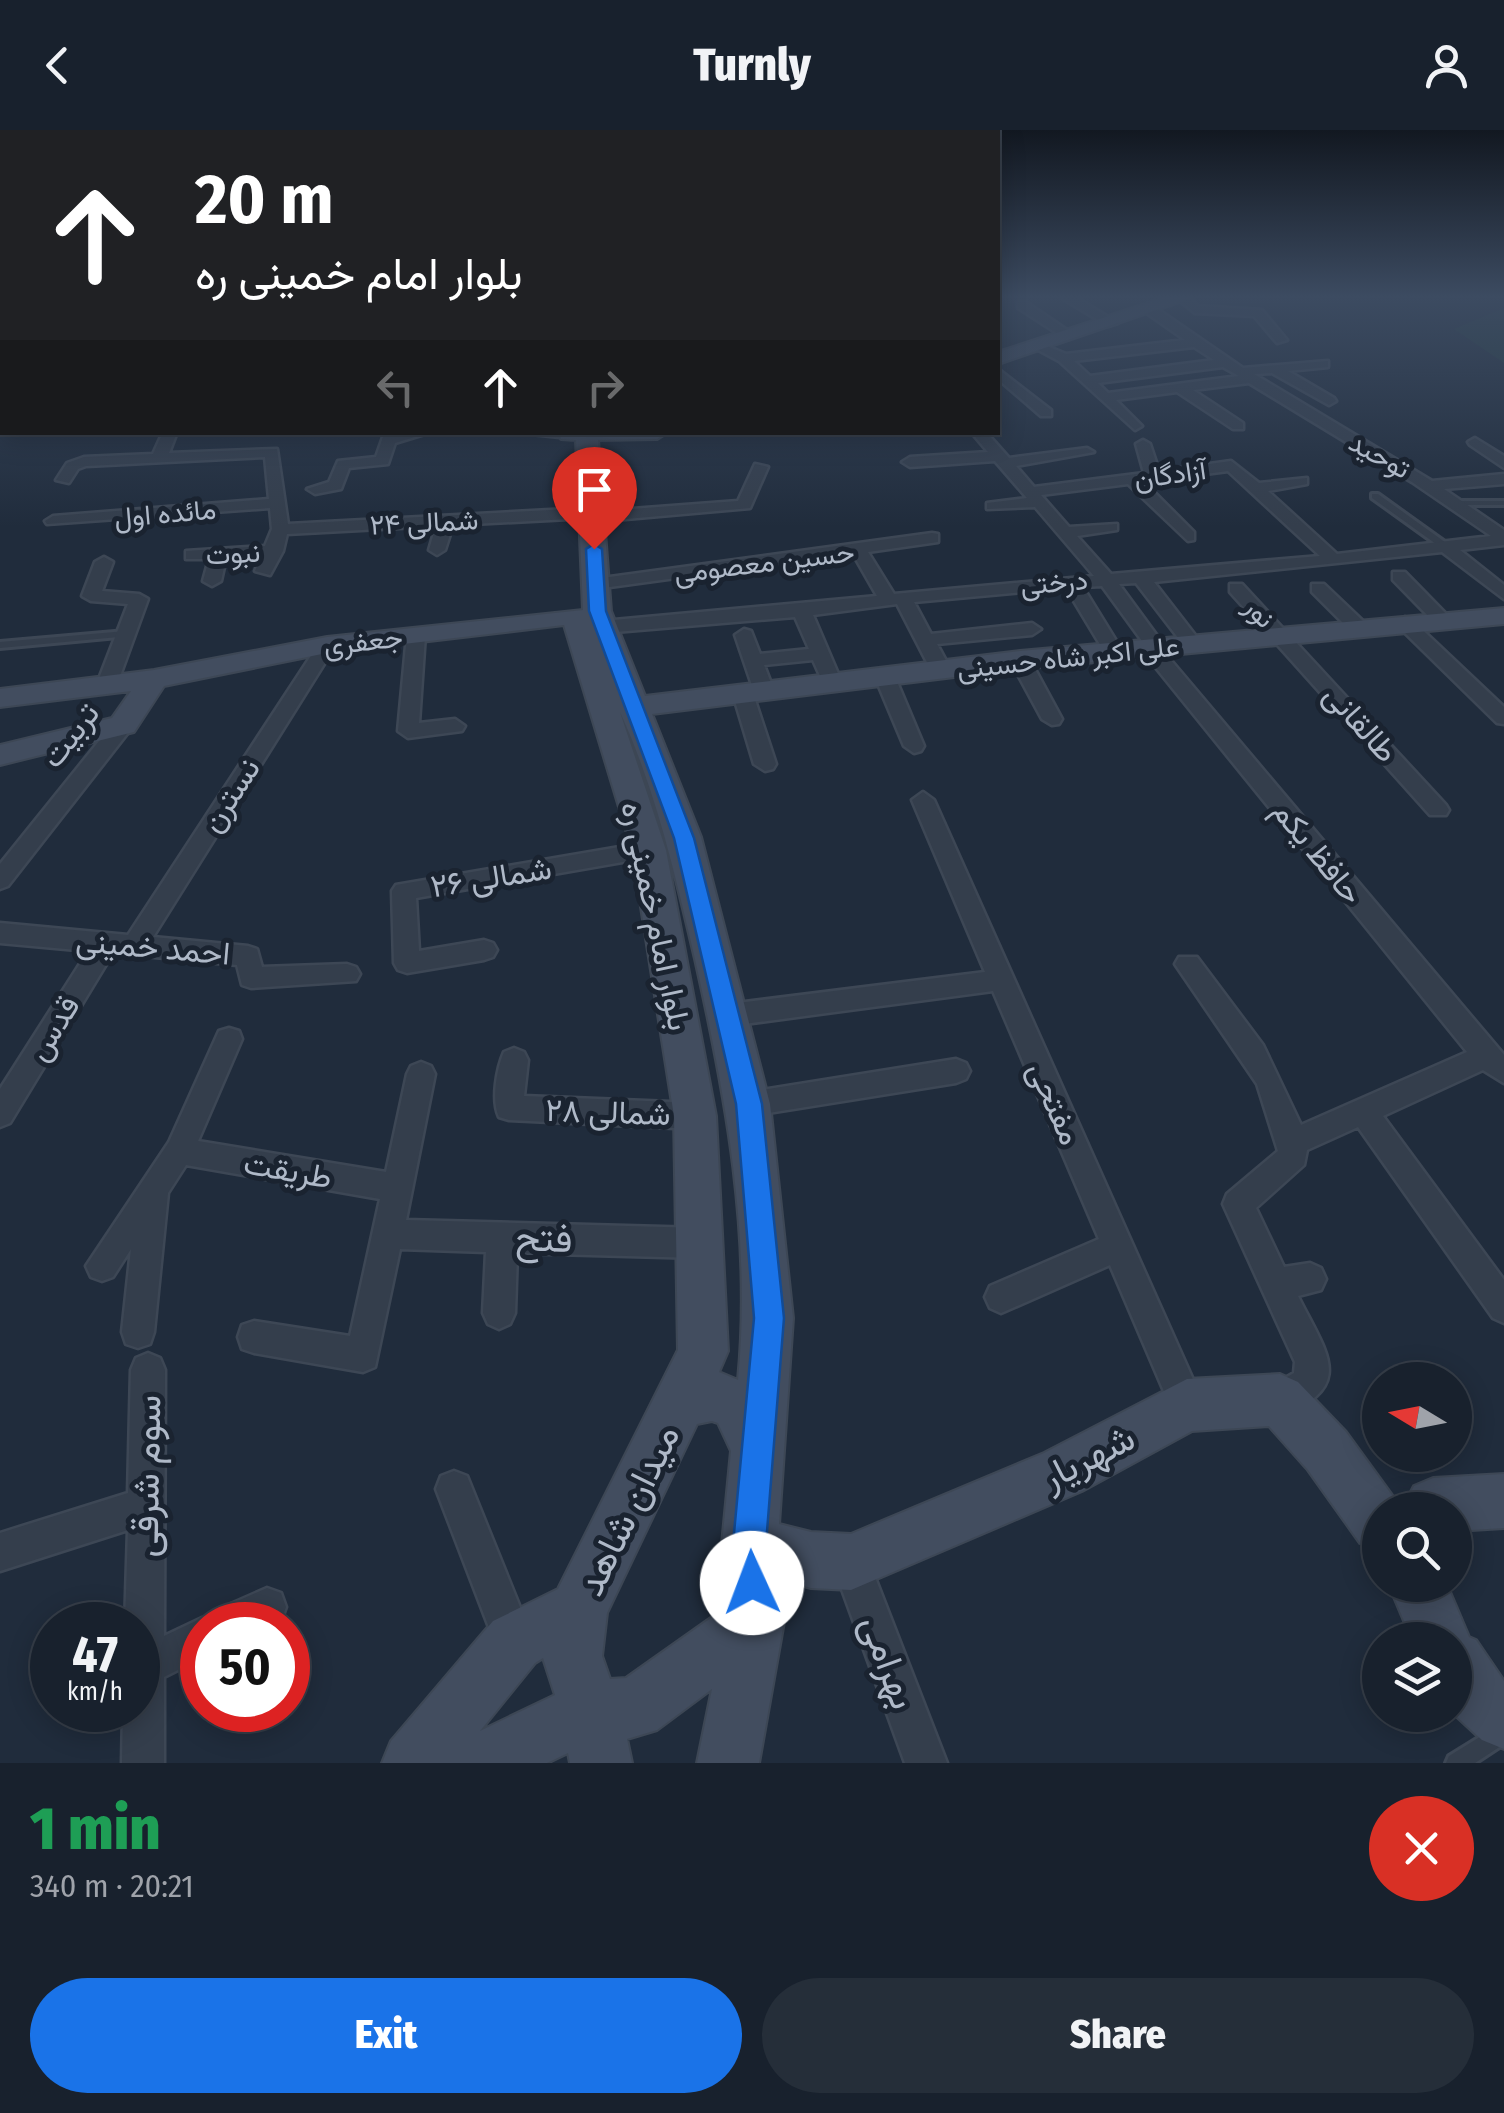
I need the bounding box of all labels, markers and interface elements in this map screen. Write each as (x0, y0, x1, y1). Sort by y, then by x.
icon: back (30, 38, 85, 93)
text: Turnly (693, 38, 811, 92)
icon: person (1419, 38, 1474, 93)
text: 20 m (195, 158, 334, 242)
icon: ahead (30, 170, 160, 300)
text: بلوار امام خمینی ره (195, 247, 523, 301)
icon: left (368, 360, 423, 415)
icon: ahead (473, 360, 528, 415)
icon: right (578, 360, 633, 415)
street label: توحید (1343, 425, 1416, 486)
pin (552, 447, 637, 550)
street label: آزادگان (1132, 453, 1211, 497)
icon: arrive (567, 462, 622, 517)
street label: مائده اول (113, 493, 217, 535)
street label: ۲۴ شمالی (369, 503, 479, 542)
street label: حسین معصومی (672, 535, 856, 591)
street label: نبوت (205, 536, 261, 572)
street label: درختی (1019, 563, 1089, 603)
street label: نور (1236, 589, 1282, 635)
street label: جعفری (322, 620, 405, 664)
street label: علی اکبر شاه حسینی (955, 629, 1181, 687)
street label: طالقانی (1316, 676, 1406, 770)
street label: تربیت (33, 695, 108, 776)
street label: نسترن (192, 751, 269, 840)
street label: حافظ یکم (1263, 792, 1371, 913)
street label: بلوار امام خمینی ره (611, 798, 699, 1034)
street label: ۲۶ شمالی (428, 849, 554, 905)
street label: احمد خمینی (74, 921, 232, 973)
street label: قدس (18, 988, 88, 1068)
street label: مفتحی (1020, 1056, 1090, 1150)
street label: ۲۸ شمالی (545, 1091, 671, 1133)
street label: طریقت (241, 1144, 335, 1197)
street label: فتح (515, 1214, 573, 1265)
north arrow (1362, 1362, 1472, 1472)
map controls (1362, 1362, 1472, 1732)
street label: سوم شرقی (122, 1394, 172, 1558)
street label: شهریار (1033, 1414, 1142, 1500)
street label: میدان شاهد (567, 1417, 689, 1603)
button: search (1362, 1492, 1472, 1602)
position arrow (700, 1531, 804, 1635)
speed limit sign: 50 (180, 1602, 310, 1732)
street label: بهرامی (851, 1609, 927, 1715)
button: layers (1362, 1622, 1472, 1732)
text: 47 (72, 1625, 118, 1685)
text: km/h (67, 1677, 123, 1707)
text: 1 min (30, 1793, 161, 1865)
button: close (1369, 1796, 1474, 1901)
text: 340 m · 20:21 (30, 1867, 194, 1905)
button: Exit (30, 1978, 742, 2093)
button: Share (762, 1978, 1474, 2093)

